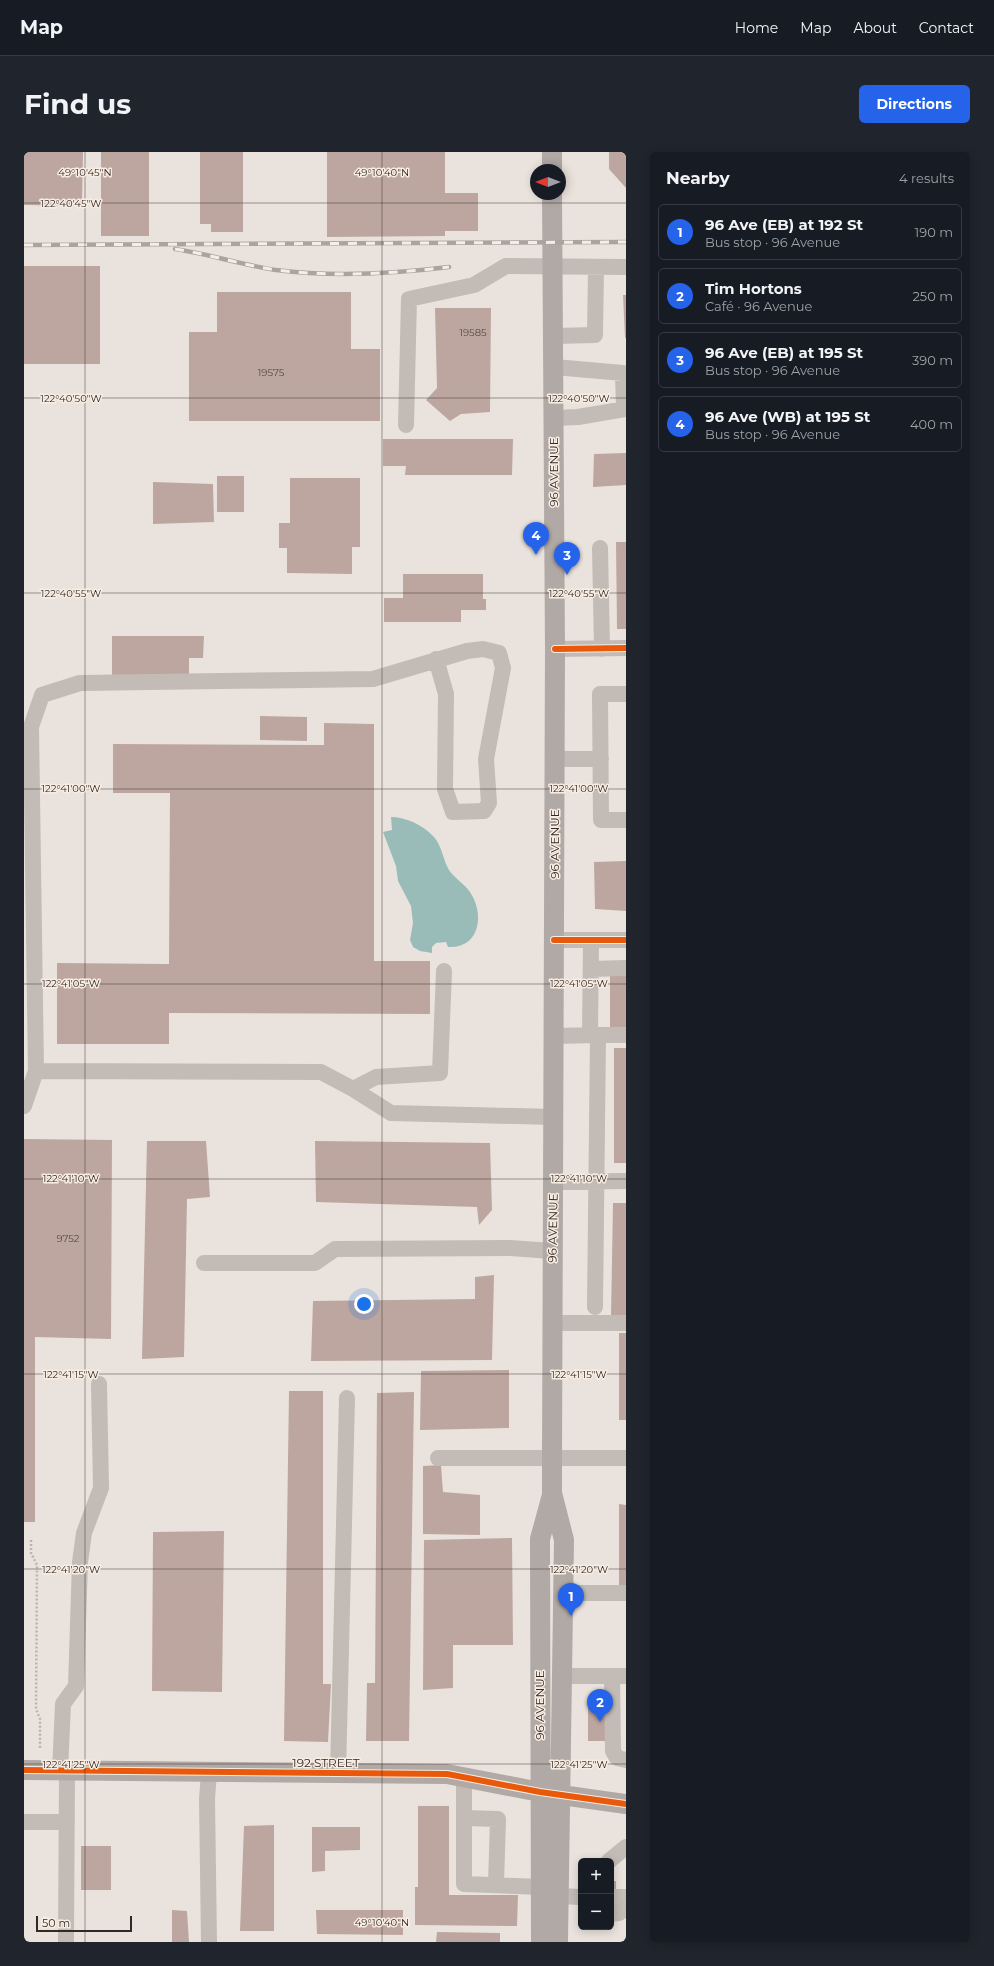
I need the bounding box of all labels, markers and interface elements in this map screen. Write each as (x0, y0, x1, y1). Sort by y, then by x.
text: Map (20, 16, 63, 39)
text: Home (735, 19, 778, 37)
text: Map (800, 19, 831, 37)
text: About (853, 19, 897, 37)
text: Contact (919, 19, 974, 37)
button: Directions (859, 85, 970, 123)
text: Find us (24, 87, 131, 121)
north arrow (530, 164, 566, 200)
text: 49°10'45"N (58, 166, 112, 179)
text: 49°10'40"N (355, 166, 409, 179)
text: Nearby (666, 168, 730, 188)
text: 4 results (899, 170, 954, 186)
text: 122°40'45"W (41, 197, 101, 210)
text: 96 Ave (EB) at 192 St (705, 215, 863, 234)
text: 1 (677, 224, 683, 240)
text: 190 m (915, 224, 953, 240)
text: Bus stop · 96 Avenue (705, 234, 840, 250)
text: Tim Hortons (705, 279, 802, 298)
text: 2 (676, 288, 684, 304)
text: 250 m (912, 288, 953, 304)
text: Café · 96 Avenue (705, 298, 812, 314)
house number: 19585 (459, 326, 487, 339)
text: 96 Ave (EB) at 195 St (705, 343, 863, 362)
text: 3 (676, 352, 684, 368)
text: 390 m (912, 352, 953, 368)
text: Bus stop · 96 Avenue (705, 362, 840, 378)
house number: 19575 (258, 366, 285, 379)
text: 122°40'50"W (40, 392, 102, 405)
text: 122°40'50"W (548, 392, 610, 405)
text: 96 Ave (WB) at 195 St (705, 407, 870, 426)
text: 4 (676, 416, 684, 432)
text: 400 m (910, 416, 953, 432)
text: Bus stop · 96 Avenue (705, 426, 840, 442)
street label: 96 AVENUE (546, 437, 561, 507)
pin: 4 (523, 522, 549, 555)
pin: 3 (554, 542, 580, 575)
text: 122°40'55"W (41, 587, 101, 600)
text: 122°40'55"W (549, 587, 609, 600)
text: 122°41'00"W (42, 782, 101, 795)
text: 122°41'00"W (550, 782, 609, 795)
street label: 96 AVENUE (547, 809, 562, 879)
text: 122°41'05"W (42, 977, 100, 990)
text: 122°41'05"W (550, 977, 608, 990)
text: 122°41'10"W (43, 1172, 99, 1185)
text: 122°41'10"W (551, 1172, 607, 1185)
street label: 96 AVENUE (544, 1193, 561, 1263)
house number: 9752 (56, 1232, 80, 1245)
your location (354, 1294, 374, 1314)
text: 122°41'15"W (43, 1368, 99, 1381)
text: 122°41'15"W (551, 1368, 607, 1381)
text: 122°41'20"W (42, 1563, 100, 1576)
text: 122°41'20"W (550, 1563, 608, 1576)
pin: 1 (558, 1583, 584, 1616)
street label: 96 AVENUE (532, 1670, 547, 1740)
pin: 2 (587, 1689, 613, 1722)
street label: 192 STREET (292, 1755, 360, 1770)
text: 122°41'25"W (42, 1758, 100, 1771)
text: 122°41'25"W (550, 1758, 608, 1771)
map controls (578, 1858, 614, 1930)
button: + (578, 1858, 614, 1894)
button: − (578, 1894, 614, 1930)
scale bar (36, 1914, 132, 1933)
text: 50 m (42, 1916, 70, 1930)
text: 49°10'40"N (355, 1916, 409, 1929)

